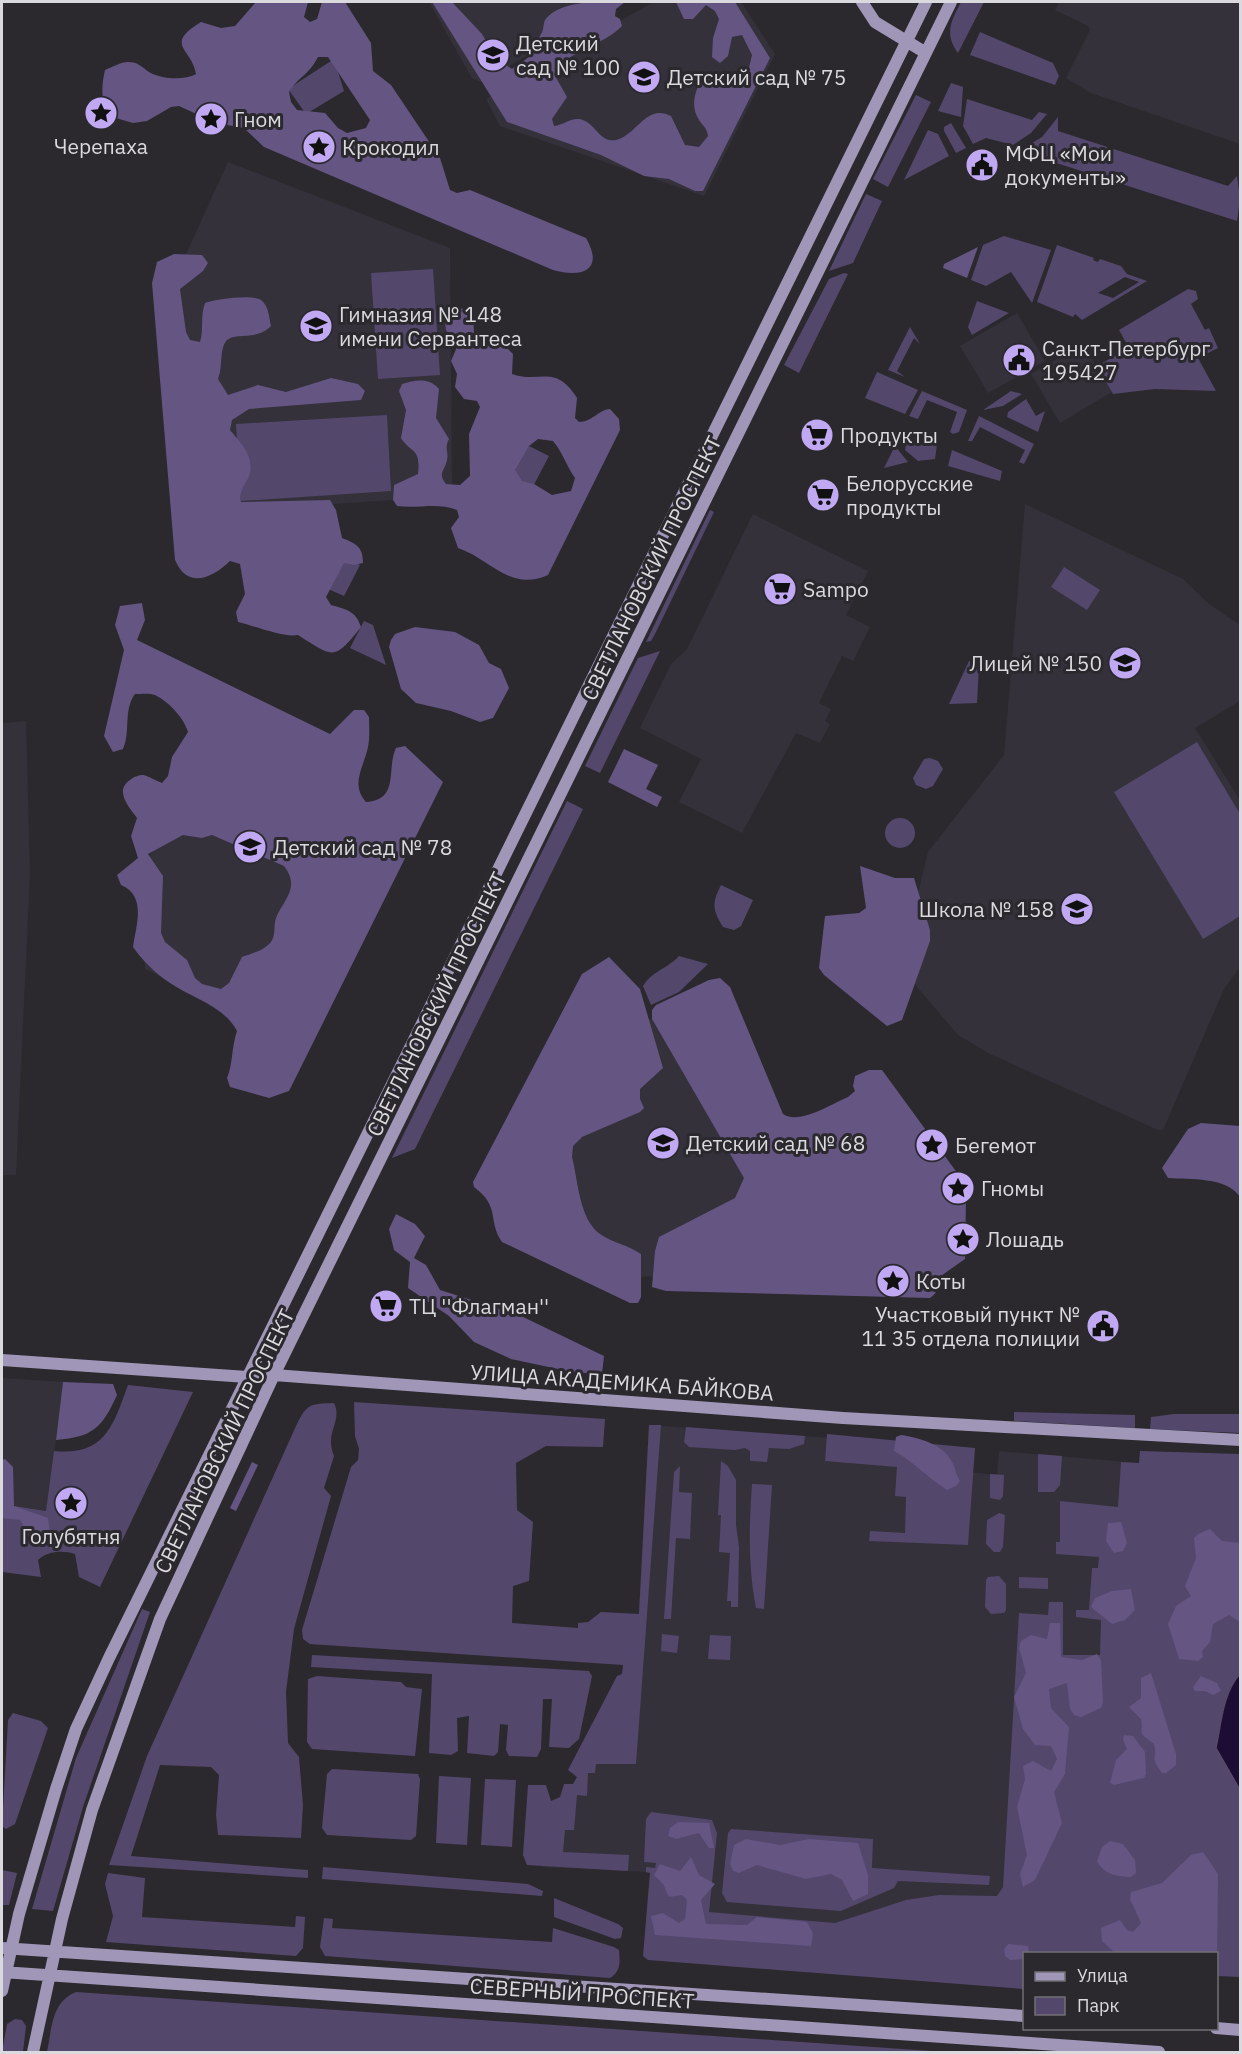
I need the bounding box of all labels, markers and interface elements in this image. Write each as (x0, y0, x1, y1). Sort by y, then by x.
place label: Детский сад № 100 (516, 29, 620, 81)
school or university icon: Детский сад № 100 (475, 37, 511, 73)
school or university icon: Детский сад № 75 (626, 59, 662, 95)
place label: Детский сад № 75 (667, 63, 846, 91)
place icon: Черепаха (83, 95, 119, 131)
place icon: Гном (193, 101, 229, 137)
place label: Гном (234, 105, 282, 133)
place icon: Крокодил (301, 129, 337, 165)
place label: Черепаха (54, 132, 148, 160)
place label: Крокодил (342, 133, 440, 161)
place label: МФЦ «Мои документы» (1005, 139, 1126, 191)
public building icon: МФЦ «Мои документы» (964, 147, 1000, 183)
place label: Гимназия № 148 имени Сервантеса (339, 300, 522, 352)
school or university icon: Гимназия № 148 имени Сервантеса (298, 308, 334, 344)
place label: Санкт-Петербург 195427 (1042, 334, 1210, 386)
public building icon: Санкт-Петербург 195427 (1001, 342, 1037, 378)
supermarket icon: Продукты (799, 417, 835, 453)
place label: Продукты (840, 421, 938, 449)
street label: СВЕТЛАНОВСКИЙ ПРОСПЕКТ (575, 431, 727, 705)
place label: Белорусские продукты (846, 469, 973, 521)
supermarket icon: Белорусские продукты (805, 477, 841, 513)
supermarket icon: Sampo (762, 571, 798, 607)
place label: Sampo (803, 575, 869, 603)
school or university icon: Лицей № 150 (1107, 645, 1143, 681)
place label: Лицей № 150 (970, 649, 1102, 677)
school or university icon: Детский сад № 78 (232, 829, 268, 865)
place label: Детский сад № 78 (273, 833, 452, 861)
street label: СВЕТЛАНОВСКИЙ ПРОСПЕКТ (360, 867, 512, 1141)
school or university icon: Школа № 158 (1059, 891, 1095, 927)
place label: Школа № 158 (919, 895, 1054, 923)
school or university icon: Детский сад № 68 (645, 1125, 681, 1161)
place icon: Бегемот (914, 1127, 950, 1163)
place label: Детский сад № 68 (686, 1129, 865, 1157)
place label: Бегемот (955, 1131, 1036, 1159)
place icon: Гномы (940, 1170, 976, 1206)
place label: Гномы (981, 1174, 1044, 1202)
place icon: Лошадь (945, 1221, 981, 1257)
place label: Лошадь (986, 1225, 1064, 1253)
place icon: Коты (875, 1263, 911, 1299)
place label: Коты (916, 1267, 966, 1295)
supermarket icon: ТЦ ''Флагман'' (368, 1288, 404, 1324)
place label: ТЦ ''Флагман'' (409, 1292, 549, 1320)
place label: Участковый пункт № 11 35 отдела полиции (862, 1300, 1080, 1352)
street label: СВЕТЛАНОВСКИЙ ПРОСПЕКТ (148, 1304, 300, 1578)
public building icon: Участковый пункт № 11 35 отдела полиции (1085, 1308, 1121, 1344)
street label: УЛИЦА АКАДЕМИКА БАЙКОВА (469, 1357, 775, 1407)
place icon: Голубятня (53, 1485, 89, 1521)
place label: Голубятня (22, 1522, 120, 1550)
legend (1023, 1952, 1218, 2030)
text: Улица (1077, 1964, 1128, 1987)
street label: СЕВЕРНЫЙ ПРОСПЕКТ (469, 1971, 695, 2015)
text: Парк (1077, 1994, 1120, 2017)

